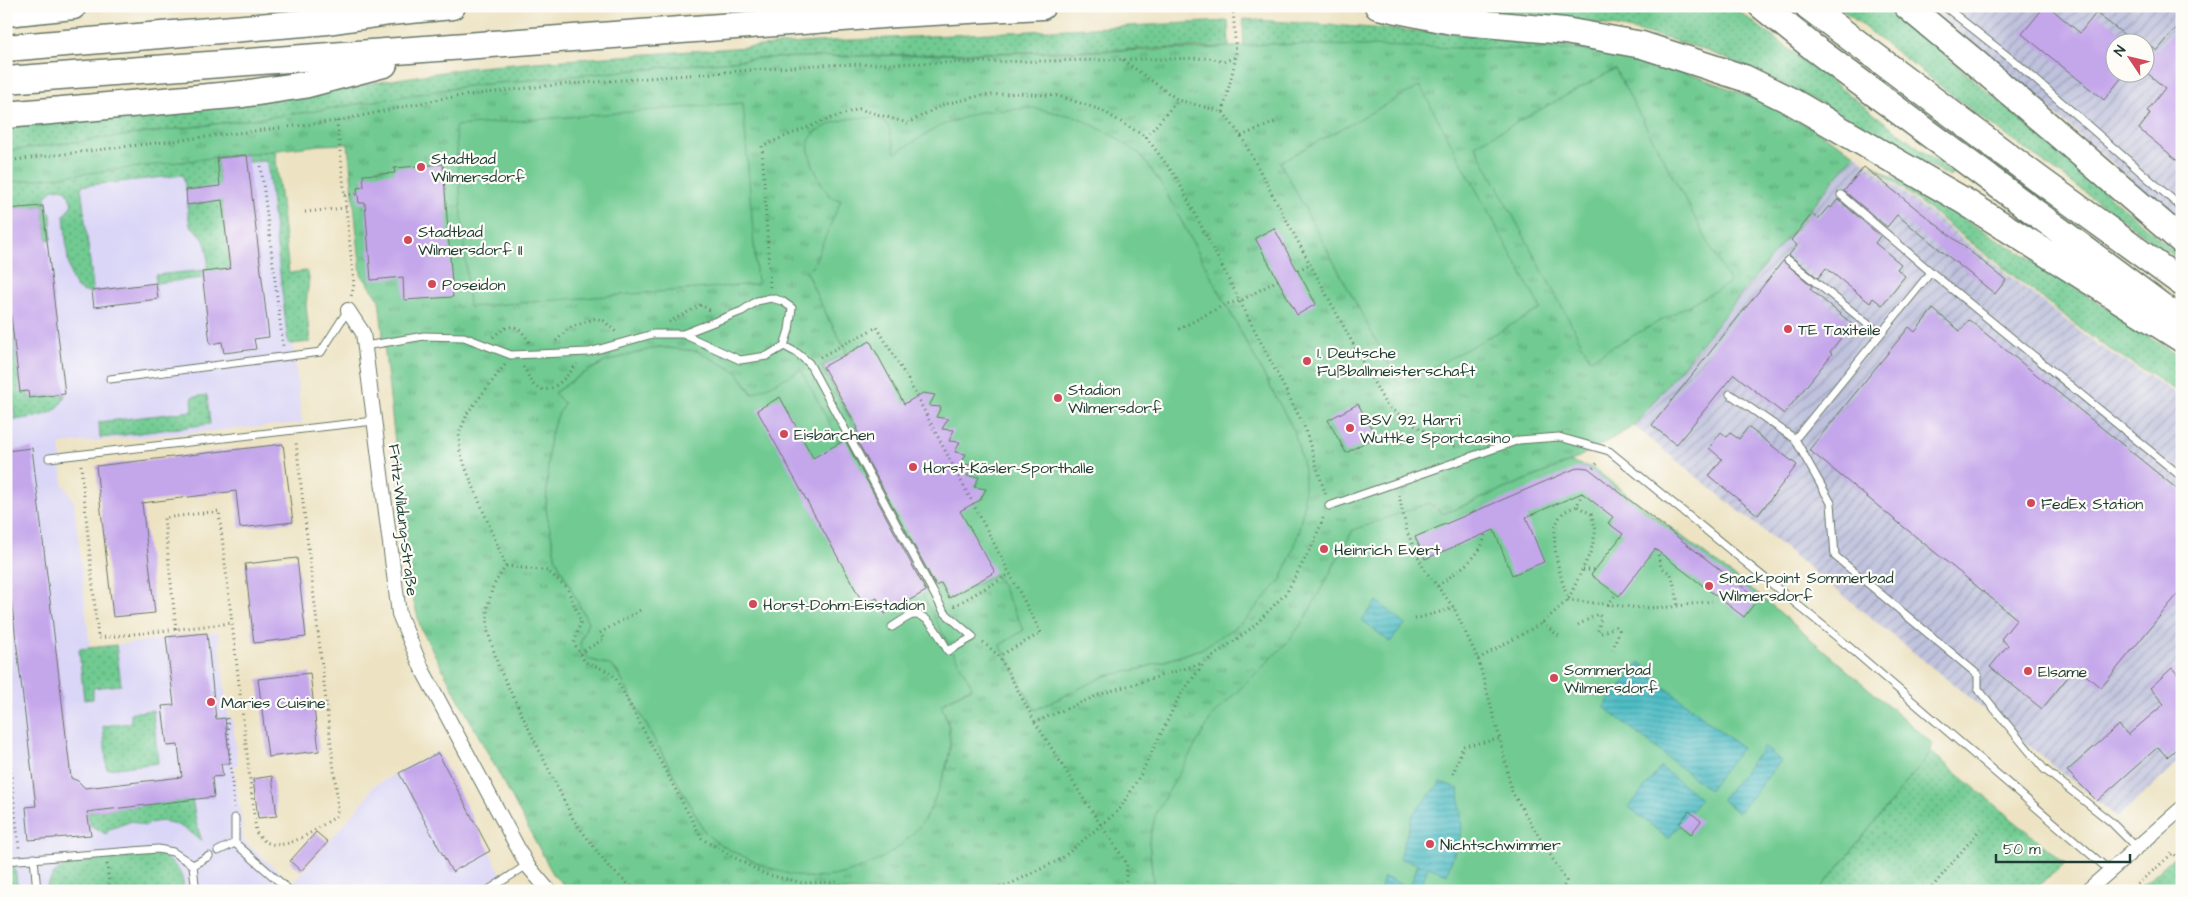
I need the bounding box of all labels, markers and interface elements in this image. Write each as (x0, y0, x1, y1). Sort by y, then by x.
north arrow (2106, 32, 2156, 82)
text: N (2109, 42, 2131, 60)
place label: Stadtbad Wilmersdorf (431, 148, 525, 188)
marker: Stadtbad Wilmersdorf (415, 161, 427, 173)
place label: Stadtbad Wilmersdorf II (418, 221, 523, 261)
marker: Stadtbad Wilmersdorf II (402, 234, 414, 246)
place label: Poseidon (442, 274, 506, 296)
marker: Poseidon (426, 278, 438, 290)
place label: TE Taxiteile (1798, 319, 1881, 341)
marker: TE Taxiteile (1782, 323, 1794, 335)
place label: 1. Deutsche Fußballmeisterschaft (1317, 342, 1476, 382)
marker: 1. Deutsche Fußballmeisterschaft (1301, 355, 1313, 367)
place label: Stadion Wilmersdorf (1068, 379, 1162, 419)
marker: Stadion Wilmersdorf (1052, 392, 1064, 404)
place label: BSV 92 Harri Wuttke Sportcasino (1360, 409, 1510, 449)
marker: BSV 92 Harri Wuttke Sportcasino (1344, 422, 1356, 434)
place label: Eisbärchen (794, 424, 875, 446)
marker: Eisbärchen (778, 428, 790, 440)
street label: Fritz-Wildung-Straße (382, 443, 423, 598)
place label: Horst-Käsler-Sporthalle (923, 457, 1094, 479)
marker: Horst-Käsler-Sporthalle (907, 461, 919, 473)
place label: FedEx Station (2041, 493, 2143, 515)
marker: FedEx Station (2025, 497, 2037, 509)
place label: Heinrich Evert (1334, 539, 1441, 561)
marker: Heinrich Evert (1318, 543, 1330, 555)
place label: Snackpoint Sommerbad Wilmersdorf (1719, 567, 1894, 607)
marker: Snackpoint Sommerbad Wilmersdorf (1703, 580, 1715, 592)
place label: Horst-Dohm-Eisstadion (763, 594, 925, 616)
marker: Horst-Dohm-Eisstadion (747, 598, 759, 610)
place label: Sommerbad Wilmersdorf (1564, 659, 1658, 699)
place label: Elsame (2038, 661, 2088, 683)
marker: Elsame (2022, 665, 2034, 677)
marker: Sommerbad Wilmersdorf (1548, 672, 1560, 684)
place label: Maries Cuisine (221, 692, 326, 714)
marker: Maries Cuisine (205, 696, 217, 708)
scale bar (1996, 832, 2129, 864)
place label: Nichtschwimmer (1440, 834, 1561, 856)
marker: Nichtschwimmer (1424, 838, 1436, 850)
text: 50 m (2003, 839, 2041, 860)

